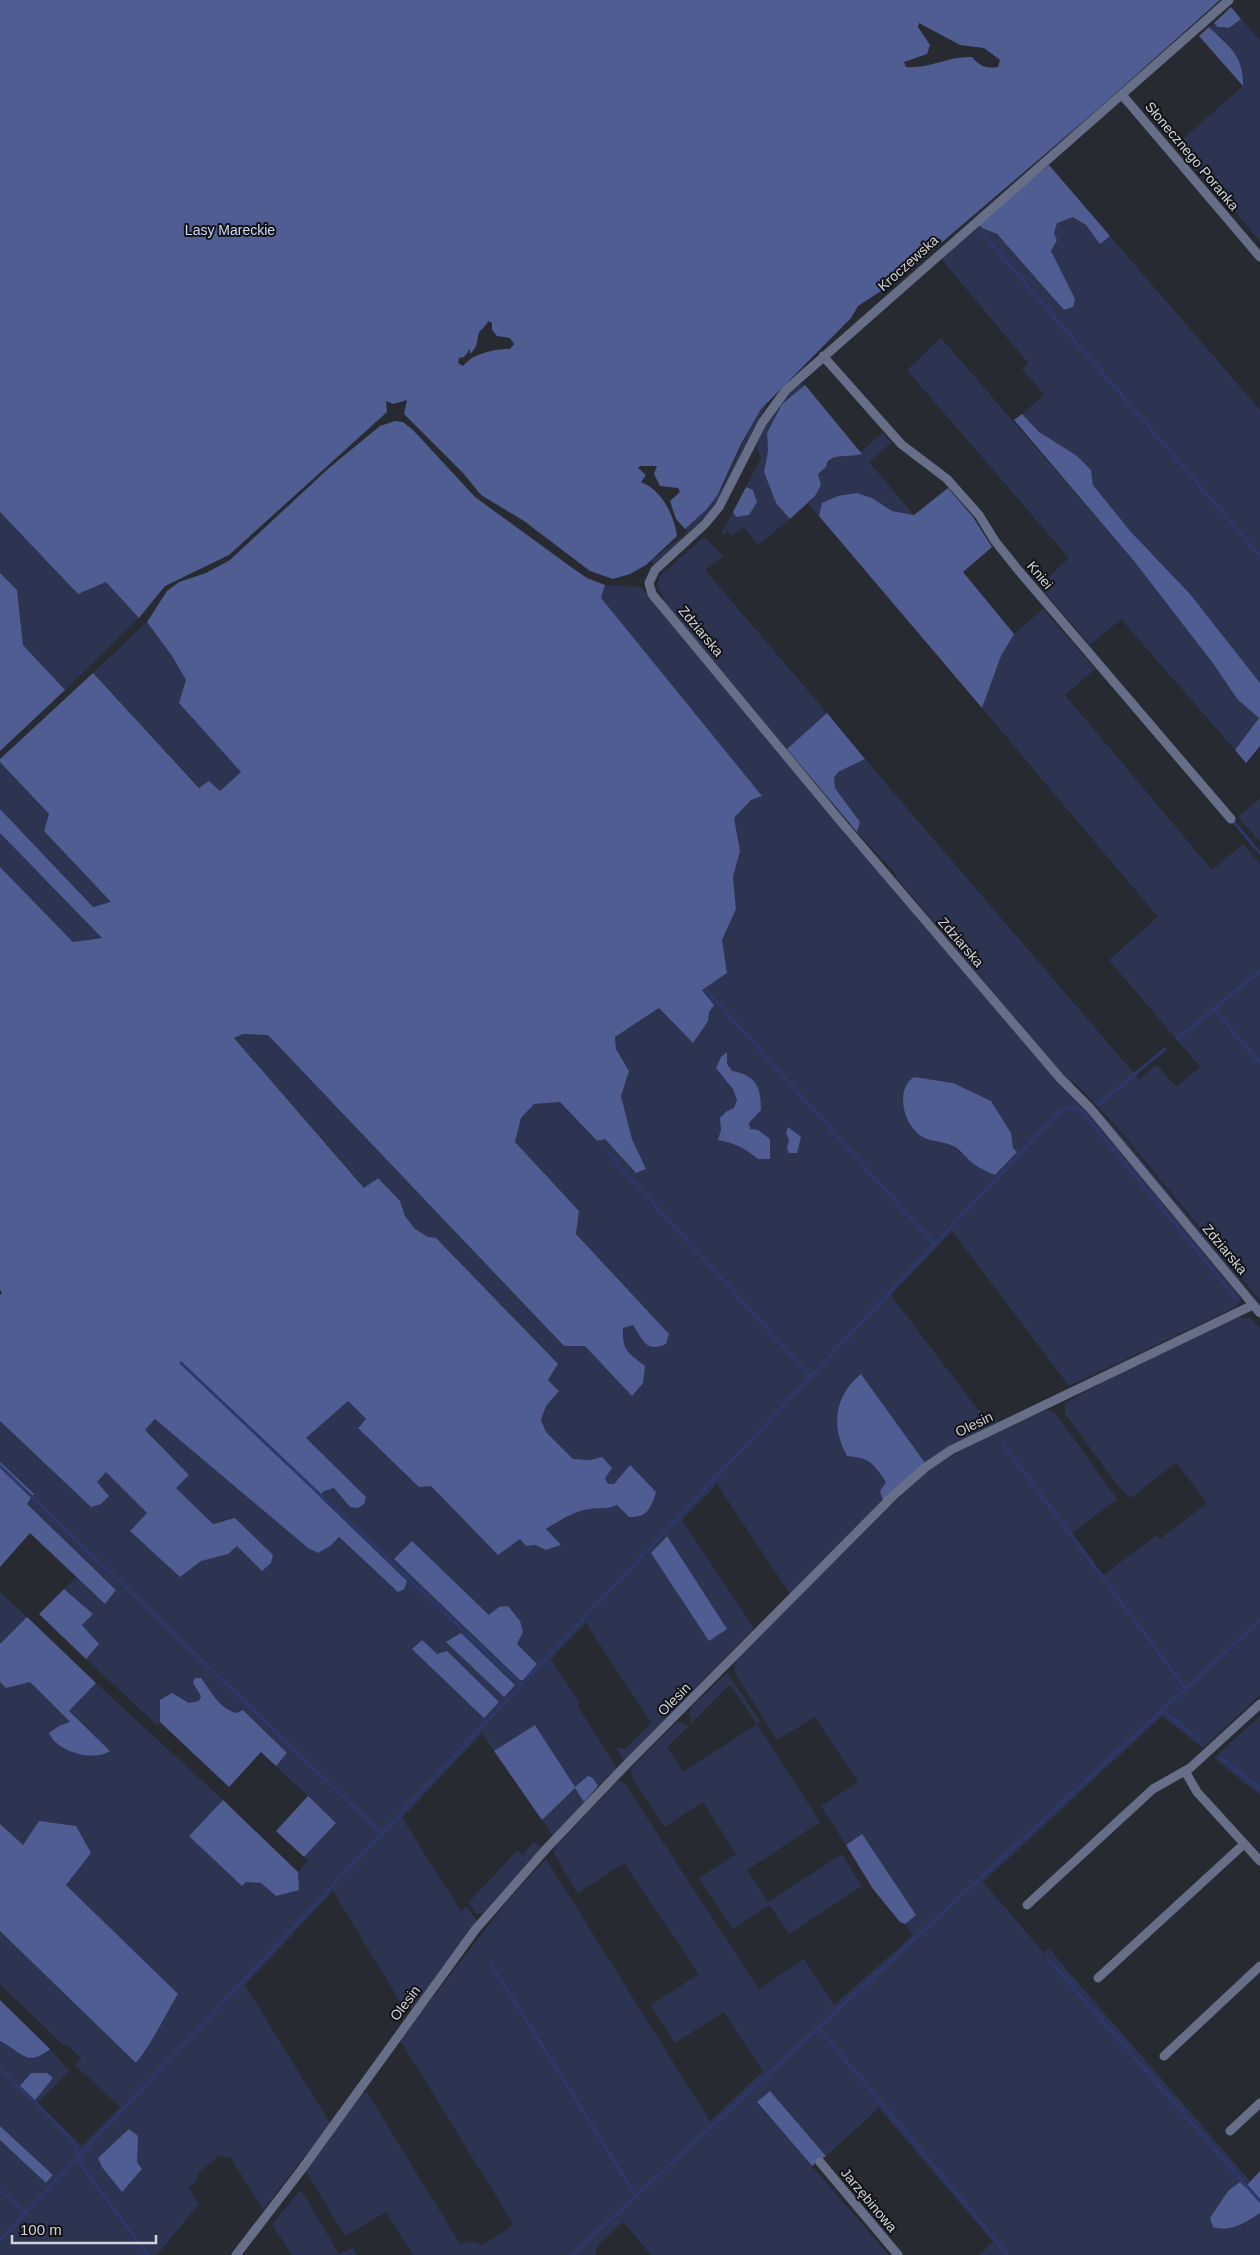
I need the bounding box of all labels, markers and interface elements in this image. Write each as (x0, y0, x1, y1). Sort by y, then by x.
street label: Słonecznego Poranka (1142, 98, 1242, 214)
park label: Lasy Mareckie (185, 222, 275, 238)
street label: Kroczewska (875, 232, 942, 294)
street label: Kniei (1024, 558, 1056, 592)
street label: Zdziarska (675, 603, 727, 660)
street label: Zdziarska (935, 914, 987, 970)
street label: Zdziarska (1199, 1221, 1251, 1278)
street label: Olesin (953, 1408, 995, 1440)
street label: Olesin (654, 1679, 694, 1719)
street label: Olesin (387, 1982, 423, 2024)
street label: Jarzębinowa (838, 2165, 901, 2235)
scale bar (12, 2212, 156, 2244)
text: 100 m (20, 2221, 62, 2238)

